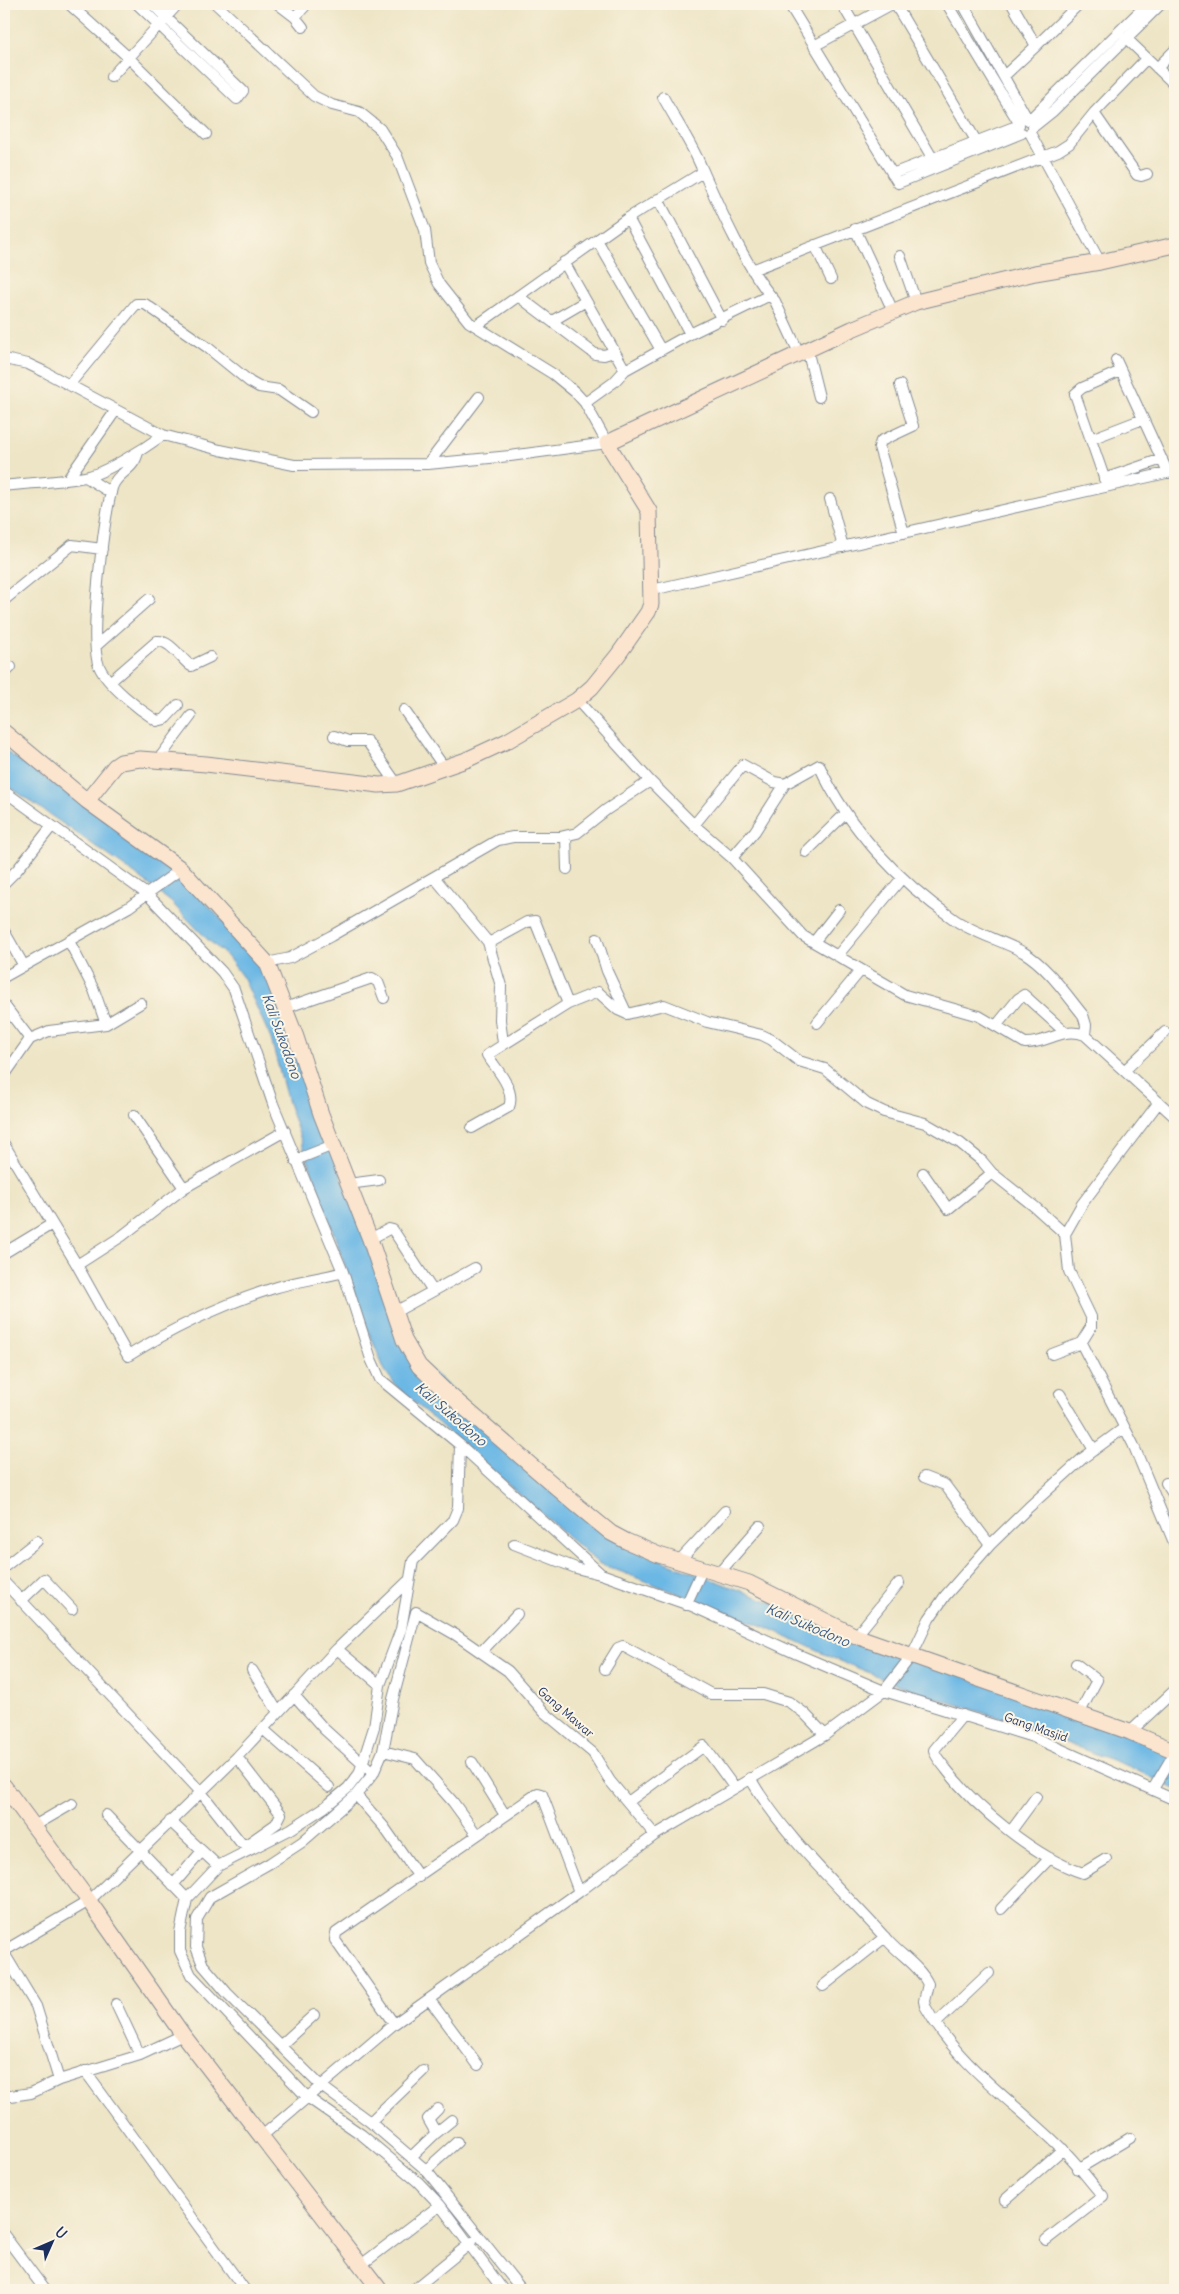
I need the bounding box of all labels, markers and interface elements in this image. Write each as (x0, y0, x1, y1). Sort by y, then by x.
water label: Kali Sukodono (258, 991, 306, 1082)
water label: Kali Sukodono (411, 1378, 491, 1451)
water label: Kali Sukodono (763, 1599, 854, 1651)
street label: Gang Mawar (535, 1683, 597, 1741)
street label: Gang Masjid (1002, 1709, 1070, 1745)
north arrow (28, 2216, 78, 2266)
text: U (51, 2223, 71, 2243)

